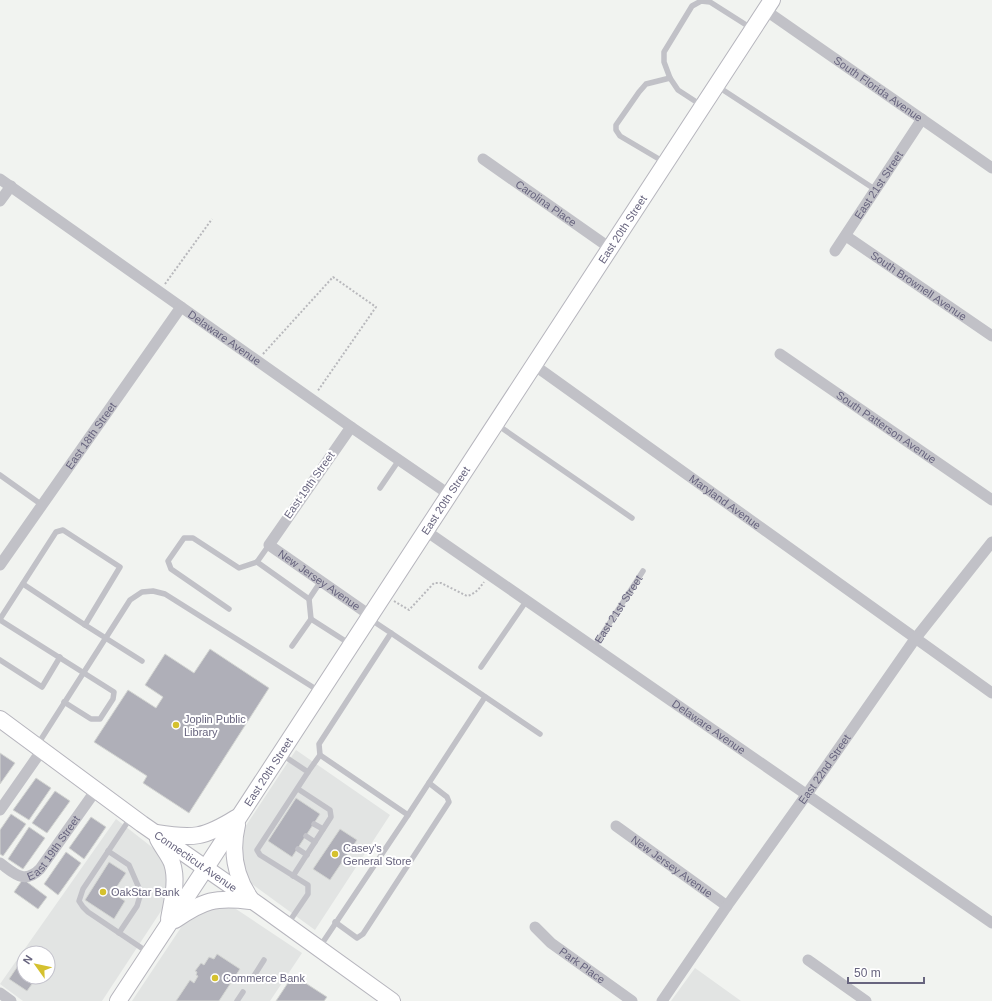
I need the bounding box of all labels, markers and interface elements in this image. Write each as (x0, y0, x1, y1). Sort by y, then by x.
street label: South Florida Avenue (832, 54, 925, 124)
street label: East 21st Street (852, 149, 905, 221)
street label: Carolina Place (513, 178, 579, 229)
street label: East 20th Street (596, 193, 649, 266)
street label: South Brownell Avenue (868, 249, 969, 323)
street label: Delaware Avenue (186, 308, 263, 367)
street label: South Patterson Avenue (834, 389, 938, 466)
street label: East 18th Street (63, 400, 118, 471)
street label: East 19th Street (281, 449, 337, 521)
street label: East 20th Street (419, 464, 472, 537)
street label: Maryland Avenue (687, 472, 763, 531)
street label: New Jersey Avenue (276, 547, 363, 613)
street label: East 21st Street (592, 573, 645, 645)
street label: Delaware Avenue (670, 697, 748, 756)
place label: Joplin Public Library (184, 713, 246, 738)
marker: Joplin Public Library (171, 720, 181, 730)
street label: East 22nd Street (796, 732, 853, 806)
street label: East 20th Street (242, 736, 295, 808)
street label: East 19th Street (25, 813, 82, 882)
street label: Connecticut Avenue (152, 829, 239, 894)
street label: New Jersey Avenue (629, 833, 715, 900)
place label: Casey's General Store (343, 842, 411, 867)
marker: Casey's General Store (330, 849, 340, 859)
place label: OakStar Bank (111, 886, 180, 898)
marker: OakStar Bank (98, 887, 108, 897)
north arrow (16, 945, 56, 985)
street label: Park Place (557, 945, 607, 986)
text: N (20, 953, 35, 966)
scale bar (848, 959, 924, 985)
text: 50 m (854, 966, 881, 980)
place label: Commerce Bank (223, 972, 305, 984)
marker: Commerce Bank (210, 973, 220, 983)

